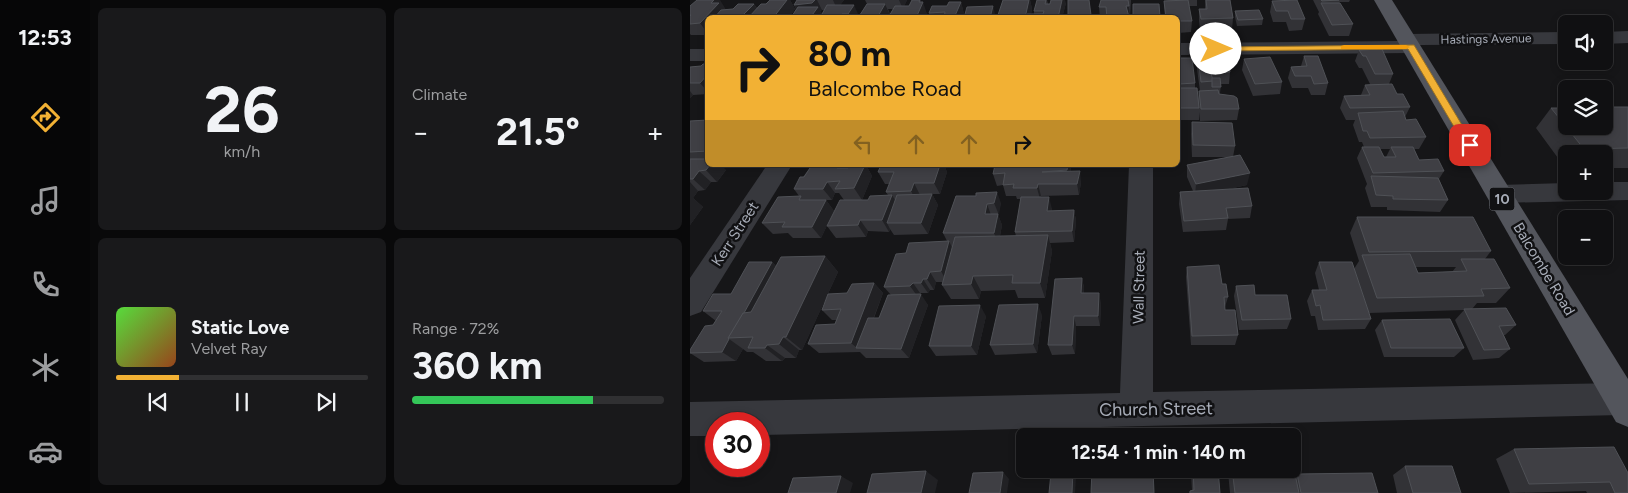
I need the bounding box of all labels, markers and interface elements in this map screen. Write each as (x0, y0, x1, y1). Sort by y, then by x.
map controls (1558, 15, 1613, 265)
button: sound (1558, 15, 1613, 70)
position arrow (1189, 22, 1241, 74)
text: 12:53 (18, 24, 72, 51)
street label: Hastings Avenue (1440, 31, 1532, 47)
text: 80 m (808, 33, 891, 75)
icon: right (725, 35, 790, 100)
text: 26 (204, 70, 280, 148)
text: Balcombe Road (808, 75, 962, 102)
button: layers (1558, 80, 1613, 135)
text: Climate (412, 85, 467, 104)
icon: directions (28, 100, 63, 135)
text: 21.5° (496, 109, 580, 155)
text: − (412, 115, 429, 149)
text: + (647, 115, 664, 149)
pin (1449, 124, 1491, 166)
icon: left (849, 130, 877, 158)
icon: ahead (902, 130, 930, 158)
icon: ahead (955, 130, 983, 158)
icon: right (1008, 130, 1036, 158)
icon: arrive (1456, 131, 1484, 159)
text: km/h (224, 142, 260, 161)
button: + (1558, 145, 1613, 200)
icon: music (28, 183, 63, 218)
road number: 10 (1490, 188, 1514, 210)
street label: Kerr Street (708, 198, 763, 270)
button: − (1558, 210, 1613, 265)
street label: Balcombe Road (1509, 219, 1579, 319)
street label: Wall Street (1129, 250, 1149, 324)
icon: phone (28, 267, 63, 302)
text: Static Love (191, 316, 289, 339)
text: Range · 72% (412, 319, 499, 338)
text: Velvet Ray (191, 339, 267, 358)
text: 360 km (412, 343, 542, 389)
icon: climate (28, 350, 63, 385)
icon: previous (144, 388, 172, 416)
icon: pause (228, 388, 256, 416)
icon: next (312, 388, 340, 416)
street label: Church Street (1099, 397, 1213, 421)
speed limit sign: 30 (705, 412, 770, 477)
icon: car (28, 434, 63, 469)
text: 12:54 · 1 min · 140 m (1071, 441, 1246, 464)

